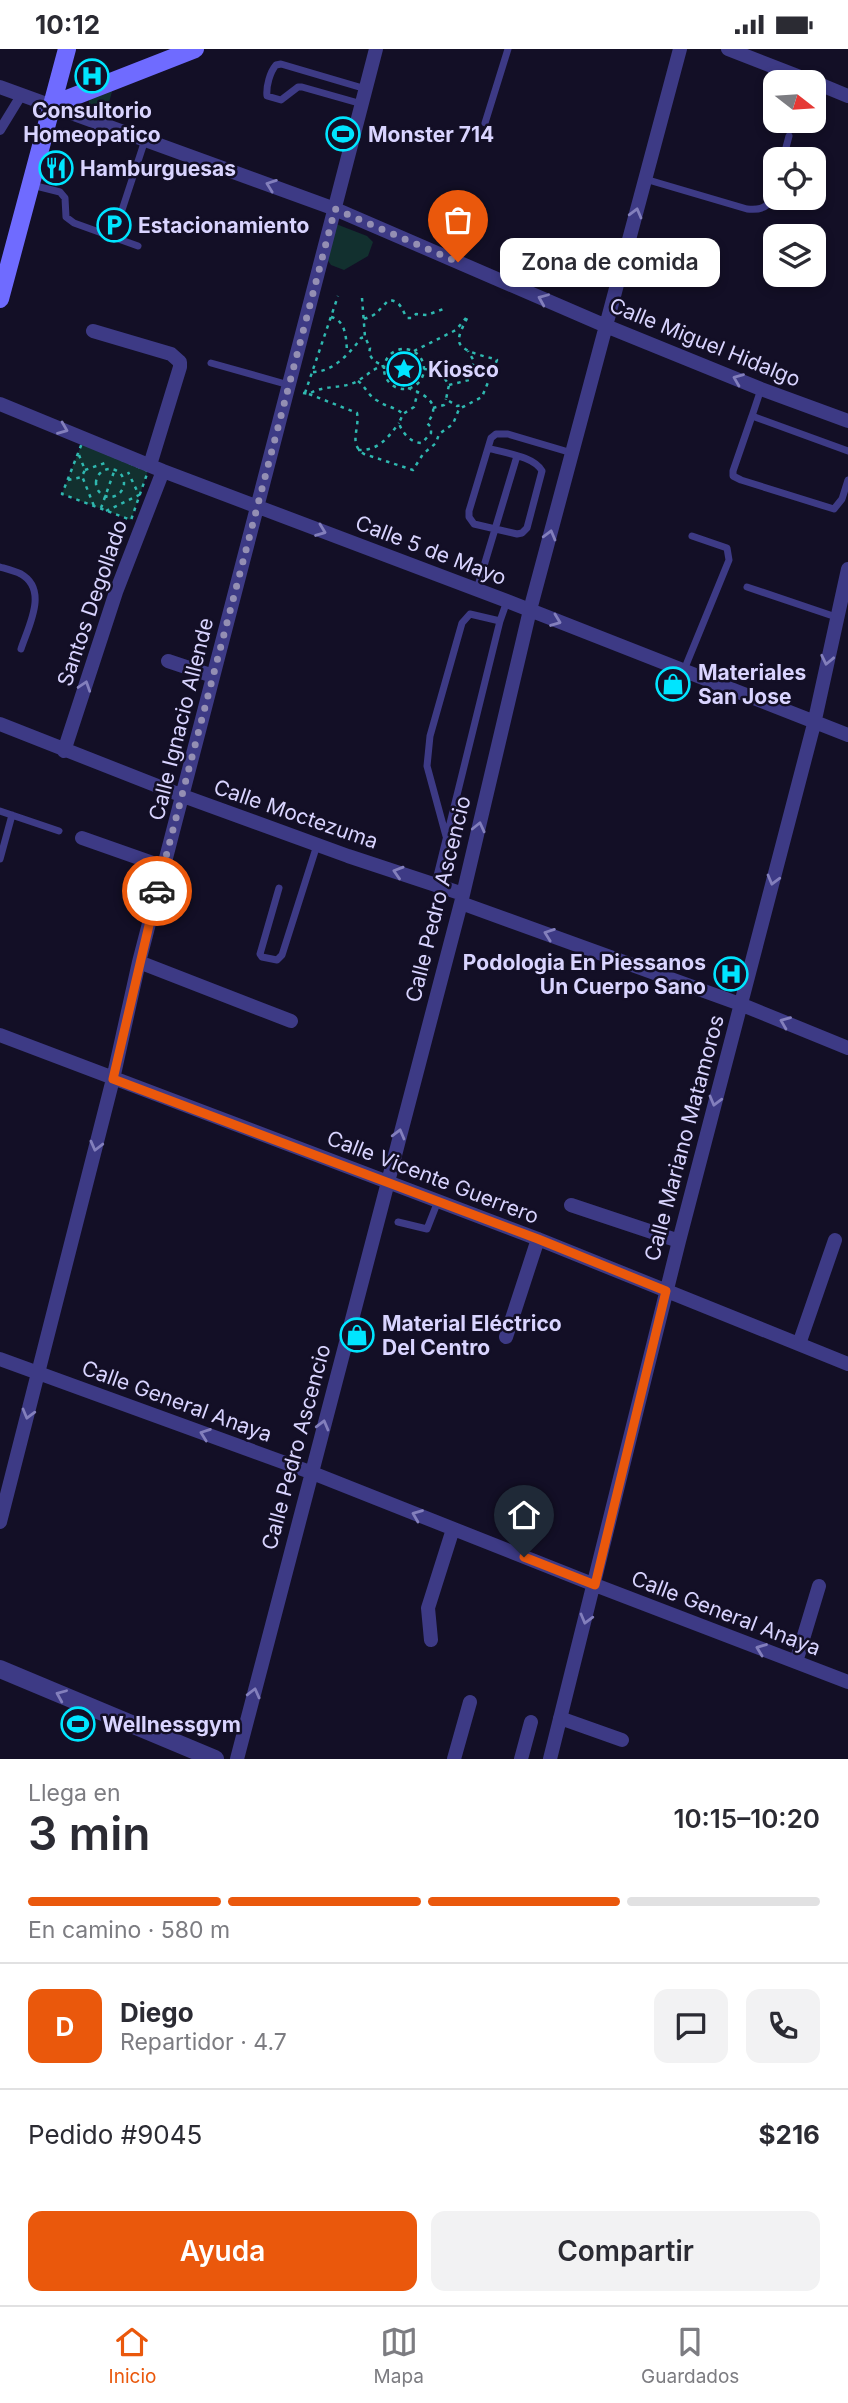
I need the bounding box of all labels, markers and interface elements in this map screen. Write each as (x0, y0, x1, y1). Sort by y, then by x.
text: 10:12 (35, 9, 100, 40)
hospital icon: Consultorio Homeopatico (73, 57, 111, 95)
north arrow (763, 70, 826, 133)
map controls (763, 70, 826, 287)
place label: Consultorio Homeopatico (23, 98, 161, 147)
sports icon: Monster 714 (324, 115, 362, 153)
place label: Monster 714 (368, 122, 494, 147)
button: locate (763, 147, 826, 210)
restaurant icon: Hamburguesas (37, 149, 75, 187)
place label: Hamburguesas (80, 156, 236, 181)
one-way arrow (265, 180, 277, 194)
pin (428, 190, 488, 262)
icon: bag (439, 201, 477, 239)
parking icon: Estacionamiento (95, 206, 133, 244)
one-way arrow (628, 207, 642, 219)
place label: Estacionamiento (138, 213, 310, 238)
button: layers (763, 224, 826, 287)
callout: Zona de comida (500, 237, 720, 287)
text: Zona de comida (521, 248, 699, 276)
street label: Calle Miguel Hidalgo (606, 292, 804, 392)
one-way arrow (538, 293, 550, 307)
place icon: Kiosco (385, 350, 423, 388)
place label: Kiosco (428, 357, 499, 382)
one-way arrow (733, 374, 745, 388)
one-way arrow (57, 421, 69, 435)
street label: Calle 5 de Mayo (352, 510, 510, 590)
street label: Santos Degollado (52, 517, 132, 689)
one-way arrow (314, 523, 326, 537)
one-way arrow (542, 529, 556, 541)
one-way arrow (550, 612, 562, 626)
street label: Calle Ignacio Allende (144, 615, 218, 823)
one-way arrow (821, 654, 836, 666)
place label: Materiales San Jose (698, 660, 806, 709)
shop icon: Materiales San Jose (654, 665, 692, 703)
one-way arrow (77, 680, 91, 692)
street label: Calle Moctezuma (211, 774, 381, 854)
street label: Calle Pedro Ascencio (400, 793, 476, 1005)
one-way arrow (470, 821, 485, 833)
courier (122, 856, 192, 926)
one-way arrow (392, 866, 405, 880)
icon: car (138, 872, 176, 910)
one-way arrow (767, 874, 781, 886)
one-way arrow (543, 929, 555, 943)
place label: Podologia En Piessanos Un Cuerpo Sano (463, 950, 706, 999)
hospital icon: Podologia En Piessanos Un Cuerpo Sano (712, 955, 750, 993)
street label: Calle Mariano Matamoros (639, 1012, 729, 1264)
one-way arrow (780, 1017, 792, 1031)
one-way arrow (709, 1094, 723, 1106)
street label: Calle Vicente Guerrero (323, 1125, 543, 1229)
one-way arrow (391, 1128, 405, 1140)
one-way arrow (90, 1139, 104, 1151)
place label: Material Eléctrico Del Centro (382, 1311, 562, 1360)
shop icon: Material Eléctrico Del Centro (338, 1316, 376, 1354)
street label: Calle Pedro Ascencio (257, 1341, 335, 1553)
street label: Calle General Anaya (78, 1355, 276, 1447)
one-way arrow (22, 1407, 36, 1419)
one-way arrow (315, 1419, 329, 1431)
one-way arrow (199, 1428, 211, 1442)
pin (494, 1485, 554, 1557)
icon: home (505, 1496, 543, 1534)
one-way arrow (412, 1509, 424, 1523)
street label: Calle General Anaya (628, 1565, 824, 1661)
one-way arrow (580, 1613, 594, 1625)
one-way arrow (756, 1643, 768, 1657)
one-way arrow (246, 1687, 260, 1699)
one-way arrow (56, 1689, 68, 1703)
sports icon: Wellnessgym (59, 1705, 97, 1743)
place label: Wellnessgym (102, 1712, 241, 1737)
text: Llega en (28, 1779, 120, 1807)
text: 10:15–10:20 (673, 1803, 820, 1834)
text: 3 min (28, 1805, 150, 1861)
text: En camino · 580 m (28, 1916, 230, 1944)
button: chat (654, 1989, 728, 2063)
button: phone (746, 1989, 820, 2063)
text: Diego (120, 1997, 194, 2028)
text: D (56, 2011, 74, 2042)
text: Repartidor · 4.7 (120, 2028, 287, 2056)
text: Pedido #9045 (28, 2119, 202, 2150)
text: $216 (759, 2119, 820, 2150)
button: Ayuda (28, 2211, 417, 2291)
button: Compartir (431, 2211, 820, 2291)
tab: Inicio (109, 2323, 156, 2388)
tab: Mapa (374, 2323, 424, 2388)
tab: Guardados (641, 2323, 739, 2388)

